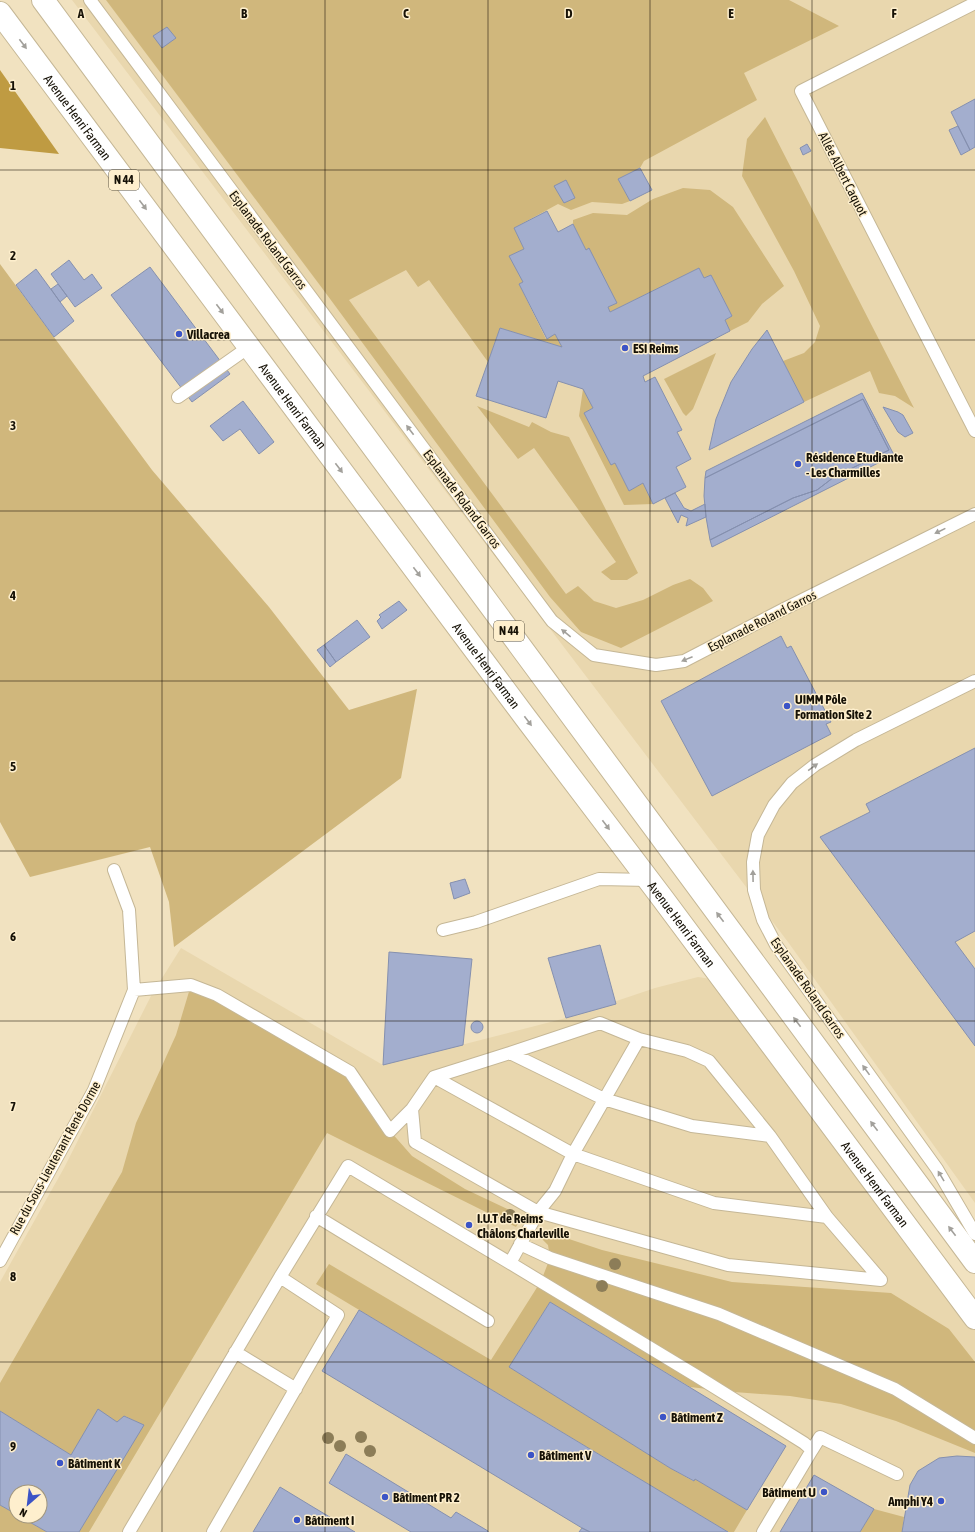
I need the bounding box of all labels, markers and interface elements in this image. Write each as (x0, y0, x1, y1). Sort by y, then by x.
text: A (77, 6, 85, 21)
text: B (241, 6, 248, 21)
text: C (403, 6, 409, 21)
text: D (565, 6, 573, 21)
text: E (728, 6, 734, 21)
text: F (891, 6, 897, 21)
one-way arrow (19, 39, 27, 50)
street label: Avenue Henri Farman (41, 72, 114, 163)
text: 1 (10, 78, 16, 93)
street label: Allée Albert Caquot (815, 130, 871, 219)
road number: N 44 (109, 170, 139, 190)
street label: Esplanade Roland Garros (226, 188, 310, 293)
one-way arrow (139, 199, 147, 210)
text: 2 (10, 248, 16, 263)
one-way arrow (216, 304, 224, 314)
place label: Villacrea (186, 327, 230, 342)
marker: Villacrea (174, 329, 184, 339)
place label: ESI Reims (633, 341, 679, 356)
marker: ESI Reims (620, 343, 630, 353)
street label: Avenue Henri Farman (256, 360, 330, 451)
text: 3 (10, 418, 16, 433)
one-way arrow (406, 425, 414, 436)
street label: Esplanade Roland Garros (420, 447, 504, 552)
place label: Résidence Etudiante - Les Charmilles (806, 450, 904, 480)
marker: Résidence Etudiante - Les Charmilles (793, 459, 803, 469)
one-way arrow (335, 463, 343, 473)
one-way arrow (934, 528, 946, 534)
one-way arrow (412, 567, 421, 578)
street label: Esplanade Roland Garros (705, 587, 819, 655)
text: 4 (9, 588, 16, 603)
street label: Avenue Henri Farman (450, 620, 523, 711)
road number: N 44 (494, 621, 524, 641)
one-way arrow (561, 628, 572, 637)
one-way arrow (680, 657, 692, 663)
place label: UIMM Pôle Formation Site 2 (795, 692, 872, 722)
marker: UIMM Pôle Formation Site 2 (782, 701, 792, 711)
one-way arrow (524, 716, 532, 727)
text: 5 (10, 759, 16, 774)
one-way arrow (807, 763, 818, 771)
one-way arrow (602, 819, 611, 830)
one-way arrow (750, 869, 756, 882)
street label: Avenue Henri Farman (645, 879, 718, 970)
one-way arrow (715, 912, 724, 923)
text: 6 (10, 929, 16, 944)
street label: Esplanade Roland Garros (768, 935, 849, 1042)
one-way arrow (793, 1017, 801, 1027)
one-way arrow (862, 1065, 870, 1076)
street label: Rue du Sous-Lieutenant René Dorme (6, 1079, 104, 1237)
text: 7 (10, 1099, 16, 1114)
one-way arrow (870, 1121, 879, 1132)
street label: Avenue Henri Farman (839, 1138, 912, 1230)
one-way arrow (937, 1171, 945, 1181)
place label: I.U.T de Reims Châlons Charleville (477, 1211, 570, 1241)
marker: I.U.T de Reims Châlons Charleville (464, 1220, 474, 1230)
one-way arrow (948, 1225, 956, 1236)
text: 8 (10, 1269, 16, 1284)
place label: Bâtiment Z (671, 1410, 723, 1425)
marker: Bâtiment Z (658, 1412, 668, 1422)
text: 9 (10, 1439, 16, 1454)
place label: Bâtiment V (539, 1448, 592, 1463)
marker: Bâtiment V (526, 1450, 536, 1460)
place label: Bâtiment K (68, 1456, 121, 1471)
marker: Bâtiment K (55, 1458, 65, 1468)
north arrow (8, 1484, 48, 1524)
place label: Bâtiment U (762, 1485, 816, 1500)
marker: Bâtiment U (819, 1487, 829, 1497)
place label: Bâtiment PR 2 (393, 1490, 460, 1505)
marker: Bâtiment PR 2 (380, 1492, 390, 1502)
place label: Amphi Y4 (887, 1494, 933, 1509)
marker: Amphi Y4 (936, 1496, 946, 1506)
text: N (18, 1506, 29, 1520)
place label: Bâtiment I (305, 1513, 354, 1528)
marker: Bâtiment I (292, 1515, 302, 1525)

